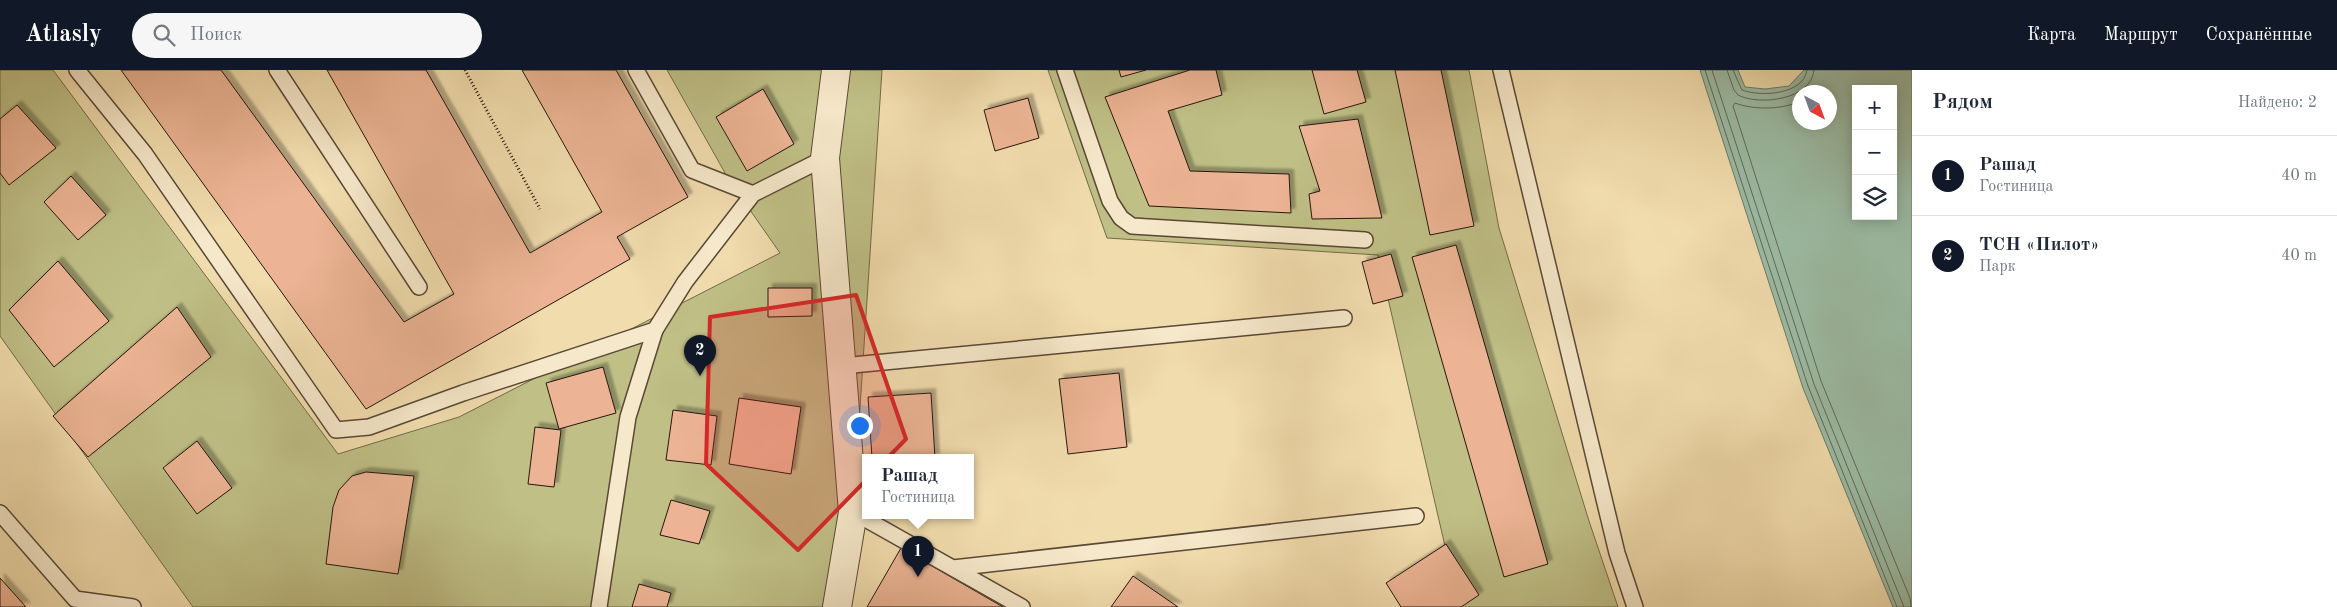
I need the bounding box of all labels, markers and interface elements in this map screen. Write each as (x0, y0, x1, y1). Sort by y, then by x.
search box (132, 13, 482, 58)
icon: search (150, 21, 178, 49)
text: Atlasly (25, 23, 102, 47)
text: Поиск (190, 26, 242, 45)
text: Карта (2027, 26, 2076, 44)
text: Маршрут (2104, 26, 2178, 44)
text: Сохранённые (2206, 26, 2312, 44)
north arrow (1792, 85, 1837, 130)
map controls (1852, 85, 1897, 220)
button: + (1852, 85, 1897, 130)
text: Рядом (1932, 92, 1993, 113)
text: Найдено: 2 (2238, 95, 2317, 111)
button: − (1852, 130, 1897, 175)
text: Рашад (1979, 156, 2036, 175)
text: 1 (1943, 168, 1953, 184)
text: 40 m (2281, 168, 2317, 184)
button: layers (1852, 175, 1897, 220)
text: Гостиница (1979, 179, 2053, 195)
text: ТСН «Пилот» (1979, 236, 2099, 255)
text: 2 (1943, 248, 1953, 264)
text: 40 m (2281, 248, 2317, 264)
text: Парк (1979, 259, 2016, 275)
pin: 2 (684, 335, 716, 376)
your location (847, 413, 873, 439)
popup (862, 454, 974, 519)
text: Рашад (881, 467, 938, 486)
text: Гостиница (881, 490, 955, 506)
pin: 1 (902, 536, 934, 577)

